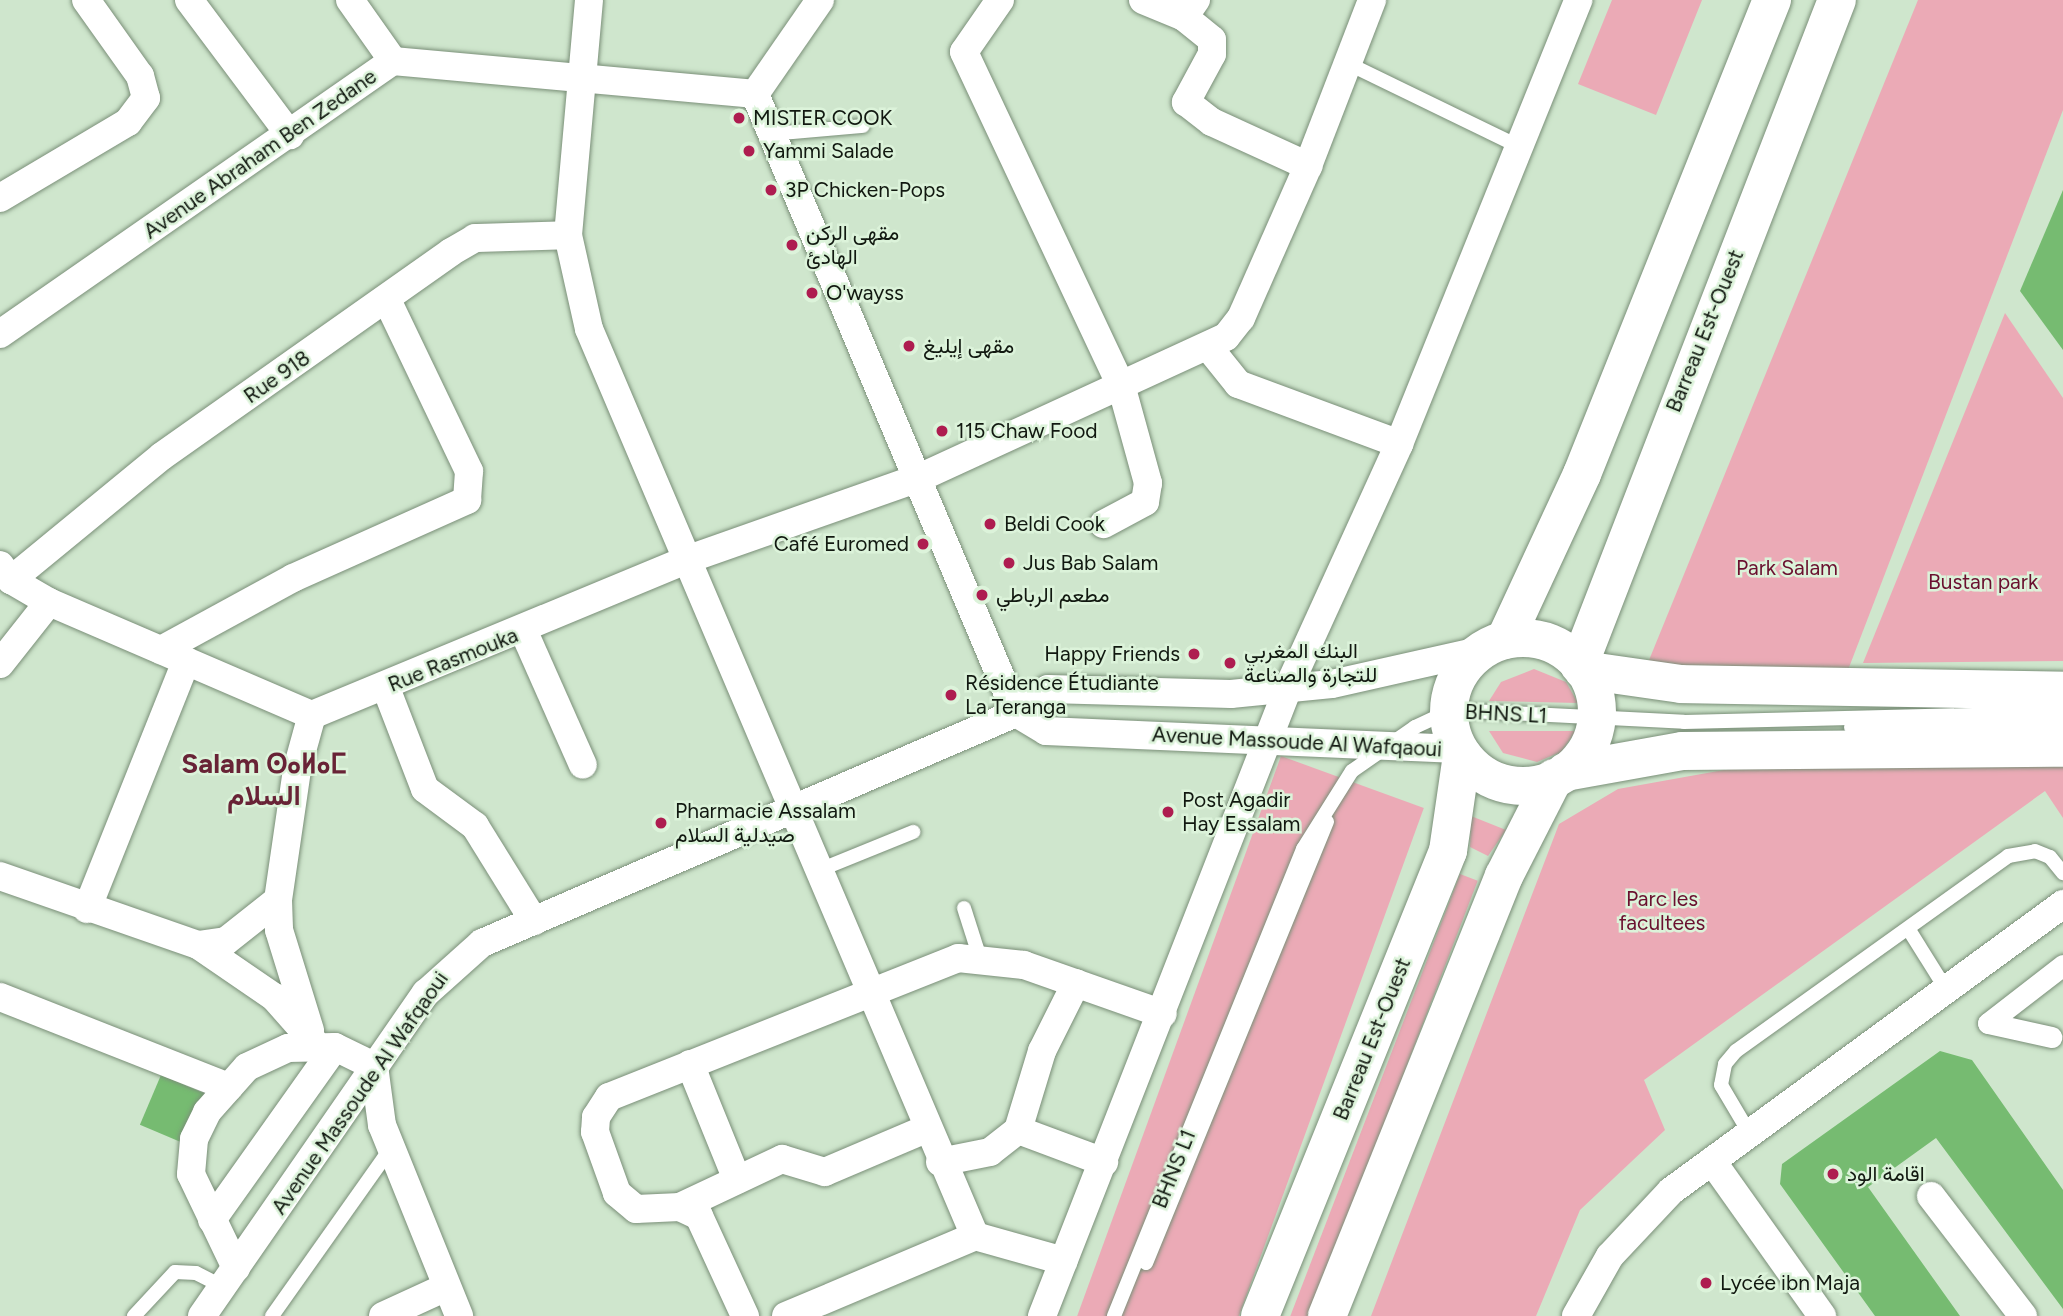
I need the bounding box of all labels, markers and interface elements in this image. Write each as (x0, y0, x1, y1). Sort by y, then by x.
street label: Avenue Abraham Ben Zedane (139, 64, 381, 244)
place label: MISTER COOK (753, 105, 892, 131)
marker: MISTER COOK (731, 110, 747, 126)
place label: Yammi Salade (763, 138, 894, 164)
marker: Yammi Salade (741, 143, 757, 159)
place label: 3P Chicken-Pops (785, 177, 945, 203)
marker: 3P Chicken-Pops (763, 182, 779, 198)
place label: مقهى الركن الهادئ (806, 220, 899, 270)
marker: مقهى الركن الهادئ (784, 237, 800, 253)
street label: Barreau Est-Ouest (1661, 246, 1749, 416)
place label: O'wayss (826, 280, 904, 306)
marker: O'wayss (804, 285, 820, 301)
place label: مقهى إيليغ (923, 333, 1014, 359)
marker: مقهى إيليغ (901, 338, 917, 354)
street label: Rue 918 (239, 345, 315, 409)
place label: 115 Chaw Food (956, 418, 1098, 444)
marker: 115 Chaw Food (934, 423, 950, 439)
place label: Beldi Cook (1004, 511, 1105, 537)
marker: Beldi Cook (982, 516, 998, 532)
place label: Café Euromed (774, 531, 909, 557)
marker: Café Euromed (915, 536, 931, 552)
place label: Jus Bab Salam (1023, 550, 1158, 576)
marker: Jus Bab Salam (1001, 555, 1017, 571)
park label: Park Salam (1736, 555, 1838, 581)
park label: Bustan park (1928, 569, 2038, 595)
place label: مطعم الرباطي (996, 582, 1109, 608)
marker: مطعم الرباطي (974, 587, 990, 603)
street label: Rue Rasmouka (384, 623, 522, 697)
place label: البنك المغربي للتجارة والصناعة (1244, 638, 1377, 688)
place label: Happy Friends (1044, 641, 1180, 667)
marker: Happy Friends (1186, 646, 1202, 662)
marker: البنك المغربي للتجارة والصناعة (1222, 655, 1238, 671)
place label: Résidence Étudiante La Teranga (965, 670, 1159, 720)
marker: Résidence Étudiante La Teranga (943, 687, 959, 703)
street label: BHNS L1 (1464, 699, 1548, 729)
street label: Avenue Massoude Al Wafqaoui (1151, 722, 1443, 762)
district label: Salam ⵙⴰⵍⴰⵎ السلام (181, 746, 347, 812)
place label: Post Agadir Hay Essalam (1182, 787, 1300, 837)
place label: Pharmacie Assalam صيدلية السلام (675, 798, 856, 848)
marker: Post Agadir Hay Essalam (1160, 804, 1176, 820)
marker: Pharmacie Assalam صيدلية السلام (653, 815, 669, 831)
park label: Parc les facultees (1619, 886, 1705, 936)
street label: Barreau Est-Ouest (1328, 954, 1416, 1124)
street label: Avenue Massoude Al Wafqaoui (266, 967, 454, 1219)
street label: BHNS L1 (1147, 1126, 1201, 1212)
place label: اقامة الود (1847, 1161, 1925, 1187)
marker: اقامة الود (1825, 1166, 1841, 1182)
place label: Lycée ibn Maja (1720, 1270, 1860, 1296)
marker: Lycée ibn Maja (1698, 1275, 1714, 1291)

